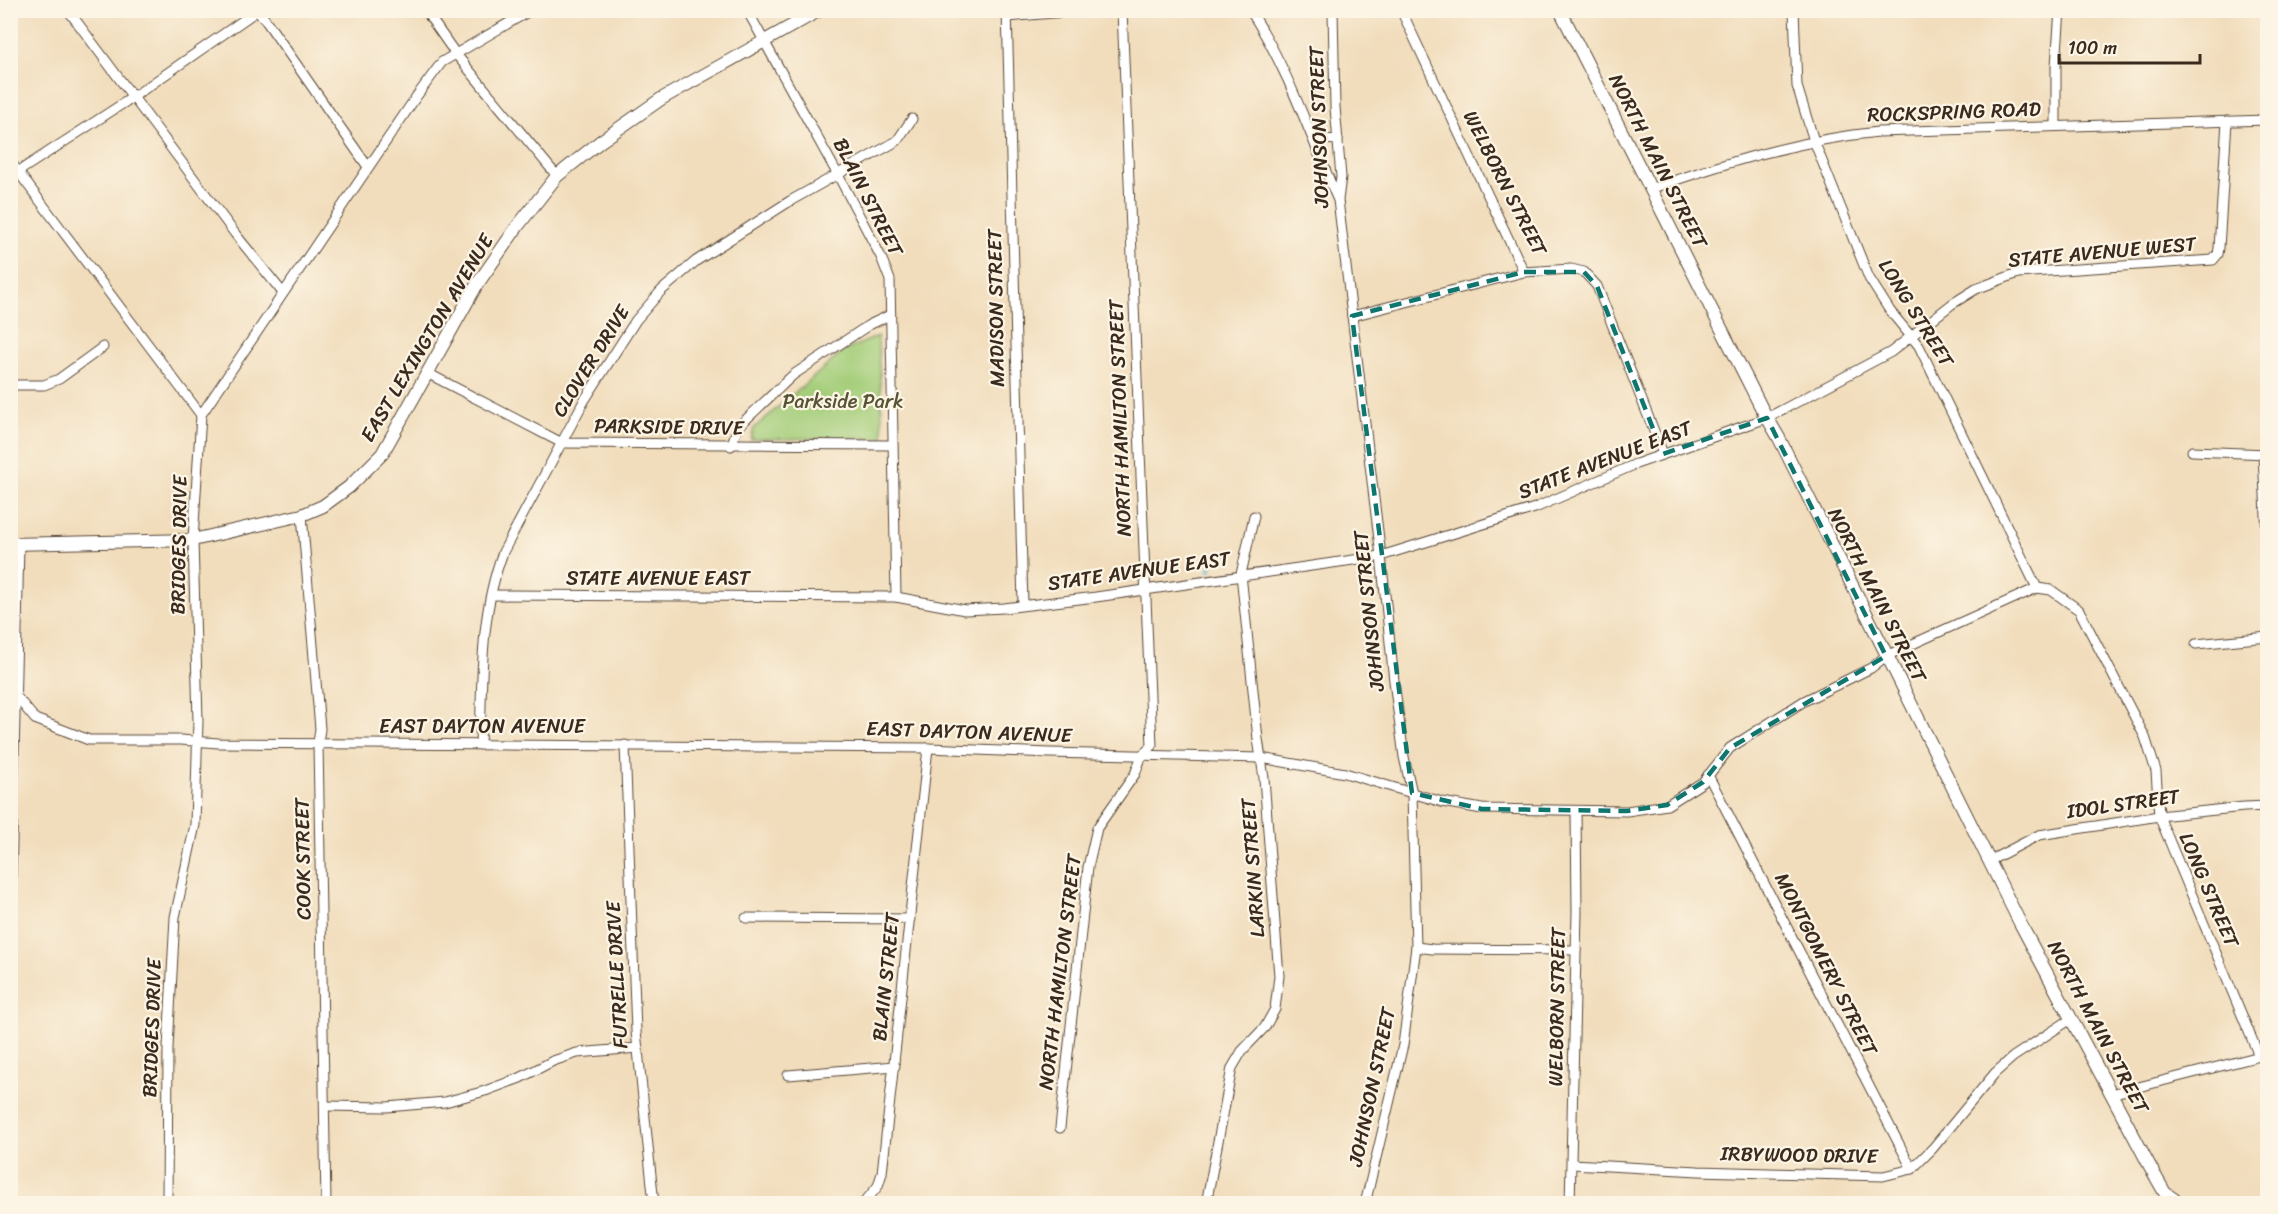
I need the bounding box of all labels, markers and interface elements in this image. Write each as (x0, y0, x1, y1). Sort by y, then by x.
scale bar (2059, 27, 2200, 65)
text: 100 m (2068, 32, 2117, 64)
street label: JOHNSON STREET (1299, 45, 1339, 209)
street label: NORTH MAIN STREET (1599, 67, 1718, 256)
street label: ROCKSPRING ROAD (1867, 91, 2041, 133)
street label: WELBORN STREET (1453, 104, 1557, 263)
street label: BLAIN STREET (823, 132, 914, 264)
street label: EAST LEXINGTON AVENUE (351, 225, 504, 449)
street label: STATE AVENUE WEST (2007, 226, 2199, 278)
street label: MADISON STREET (977, 227, 1015, 387)
street label: LONG STREET (1869, 252, 1964, 376)
street label: CLOVER DRIVE (543, 296, 640, 424)
street label: NORTH HAMILTON STREET (1098, 297, 1142, 537)
park label: Parkside Park (782, 384, 904, 419)
street label: PARKSIDE DRIVE (594, 408, 746, 446)
street label: STATE AVENUE EAST (1513, 410, 1699, 509)
street label: BRIDGES DRIVE (160, 473, 198, 615)
street label: NORTH MAIN STREET (1818, 501, 1937, 690)
street label: JOHNSON STREET (1343, 528, 1395, 694)
street label: STATE AVENUE EAST (1045, 541, 1234, 601)
street label: STATE AVENUE EAST (566, 561, 752, 596)
street label: EAST DAYTON AVENUE (379, 709, 587, 744)
street label: EAST DAYTON AVENUE (866, 711, 1074, 753)
street label: IDOL STREET (2063, 779, 2183, 829)
street label: LARKIN STREET (1231, 796, 1275, 939)
street label: COOK STREET (284, 797, 322, 920)
street label: LONG STREET (2169, 827, 2250, 955)
street label: NORTH HAMILTON STREET (1028, 850, 1092, 1092)
street label: MONTGOMERY STREET (1765, 866, 1888, 1063)
street label: FUTRELLE DRIVE (596, 899, 638, 1050)
street label: BLAIN STREET (862, 909, 910, 1043)
street label: WELBORN STREET (1538, 926, 1576, 1087)
street label: NORTH MAIN STREET (2037, 934, 2159, 1122)
street label: BRIDGES DRIVE (132, 956, 172, 1098)
street label: JOHNSON STREET (1338, 1003, 1406, 1171)
street label: IRBYWOOD DRIVE (1719, 1136, 1880, 1174)

